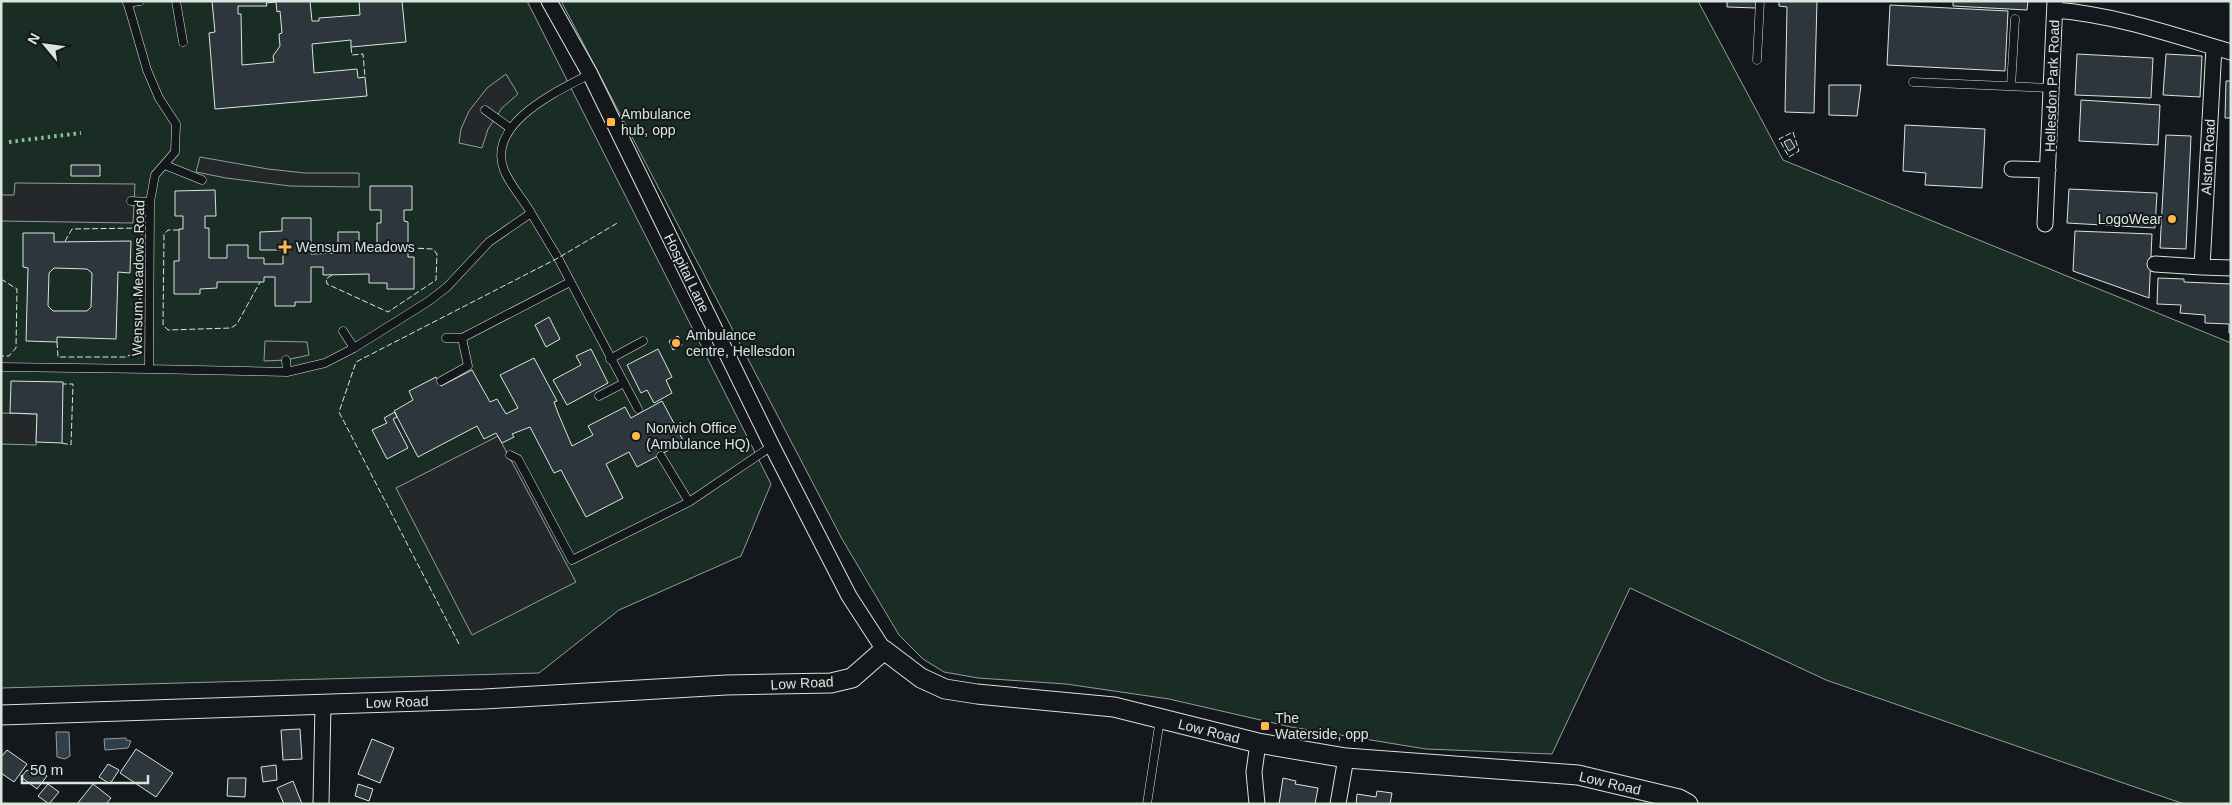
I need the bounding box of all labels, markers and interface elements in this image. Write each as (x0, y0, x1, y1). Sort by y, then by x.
north arrow (20, 20, 70, 70)
street label: Hellesdon Park Road (2042, 20, 2062, 152)
text: N (24, 30, 43, 47)
place label: Ambulance hub, opp (621, 106, 691, 138)
marker: Ambulance hub, opp (605, 116, 617, 128)
street label: Alston Road (2198, 118, 2218, 196)
street label: Wensum Meadows Road (129, 200, 147, 356)
place label: LogoWear (2098, 211, 2162, 227)
marker: LogoWear (2166, 213, 2178, 225)
street label: Hospital Lane (661, 231, 713, 315)
place label: Wensum Meadows (296, 239, 415, 255)
marker: Wensum Meadows (278, 240, 292, 254)
place label: Ambulance centre, Hellesdon (686, 327, 795, 359)
marker: Ambulance centre, Hellesdon (670, 337, 682, 349)
place label: Norwich Office (Ambulance HQ) (646, 420, 750, 452)
marker: Norwich Office (Ambulance HQ) (630, 430, 642, 442)
street label: Low Road (770, 673, 834, 693)
street label: Low Road (365, 693, 429, 711)
place label: The Waterside, opp (1275, 710, 1369, 742)
street label: Low Road (1176, 716, 1242, 746)
marker: The Waterside, opp (1259, 720, 1271, 732)
scale bar (22, 752, 149, 784)
text: 50 m (30, 761, 63, 778)
street label: Low Road (1577, 768, 1643, 798)

